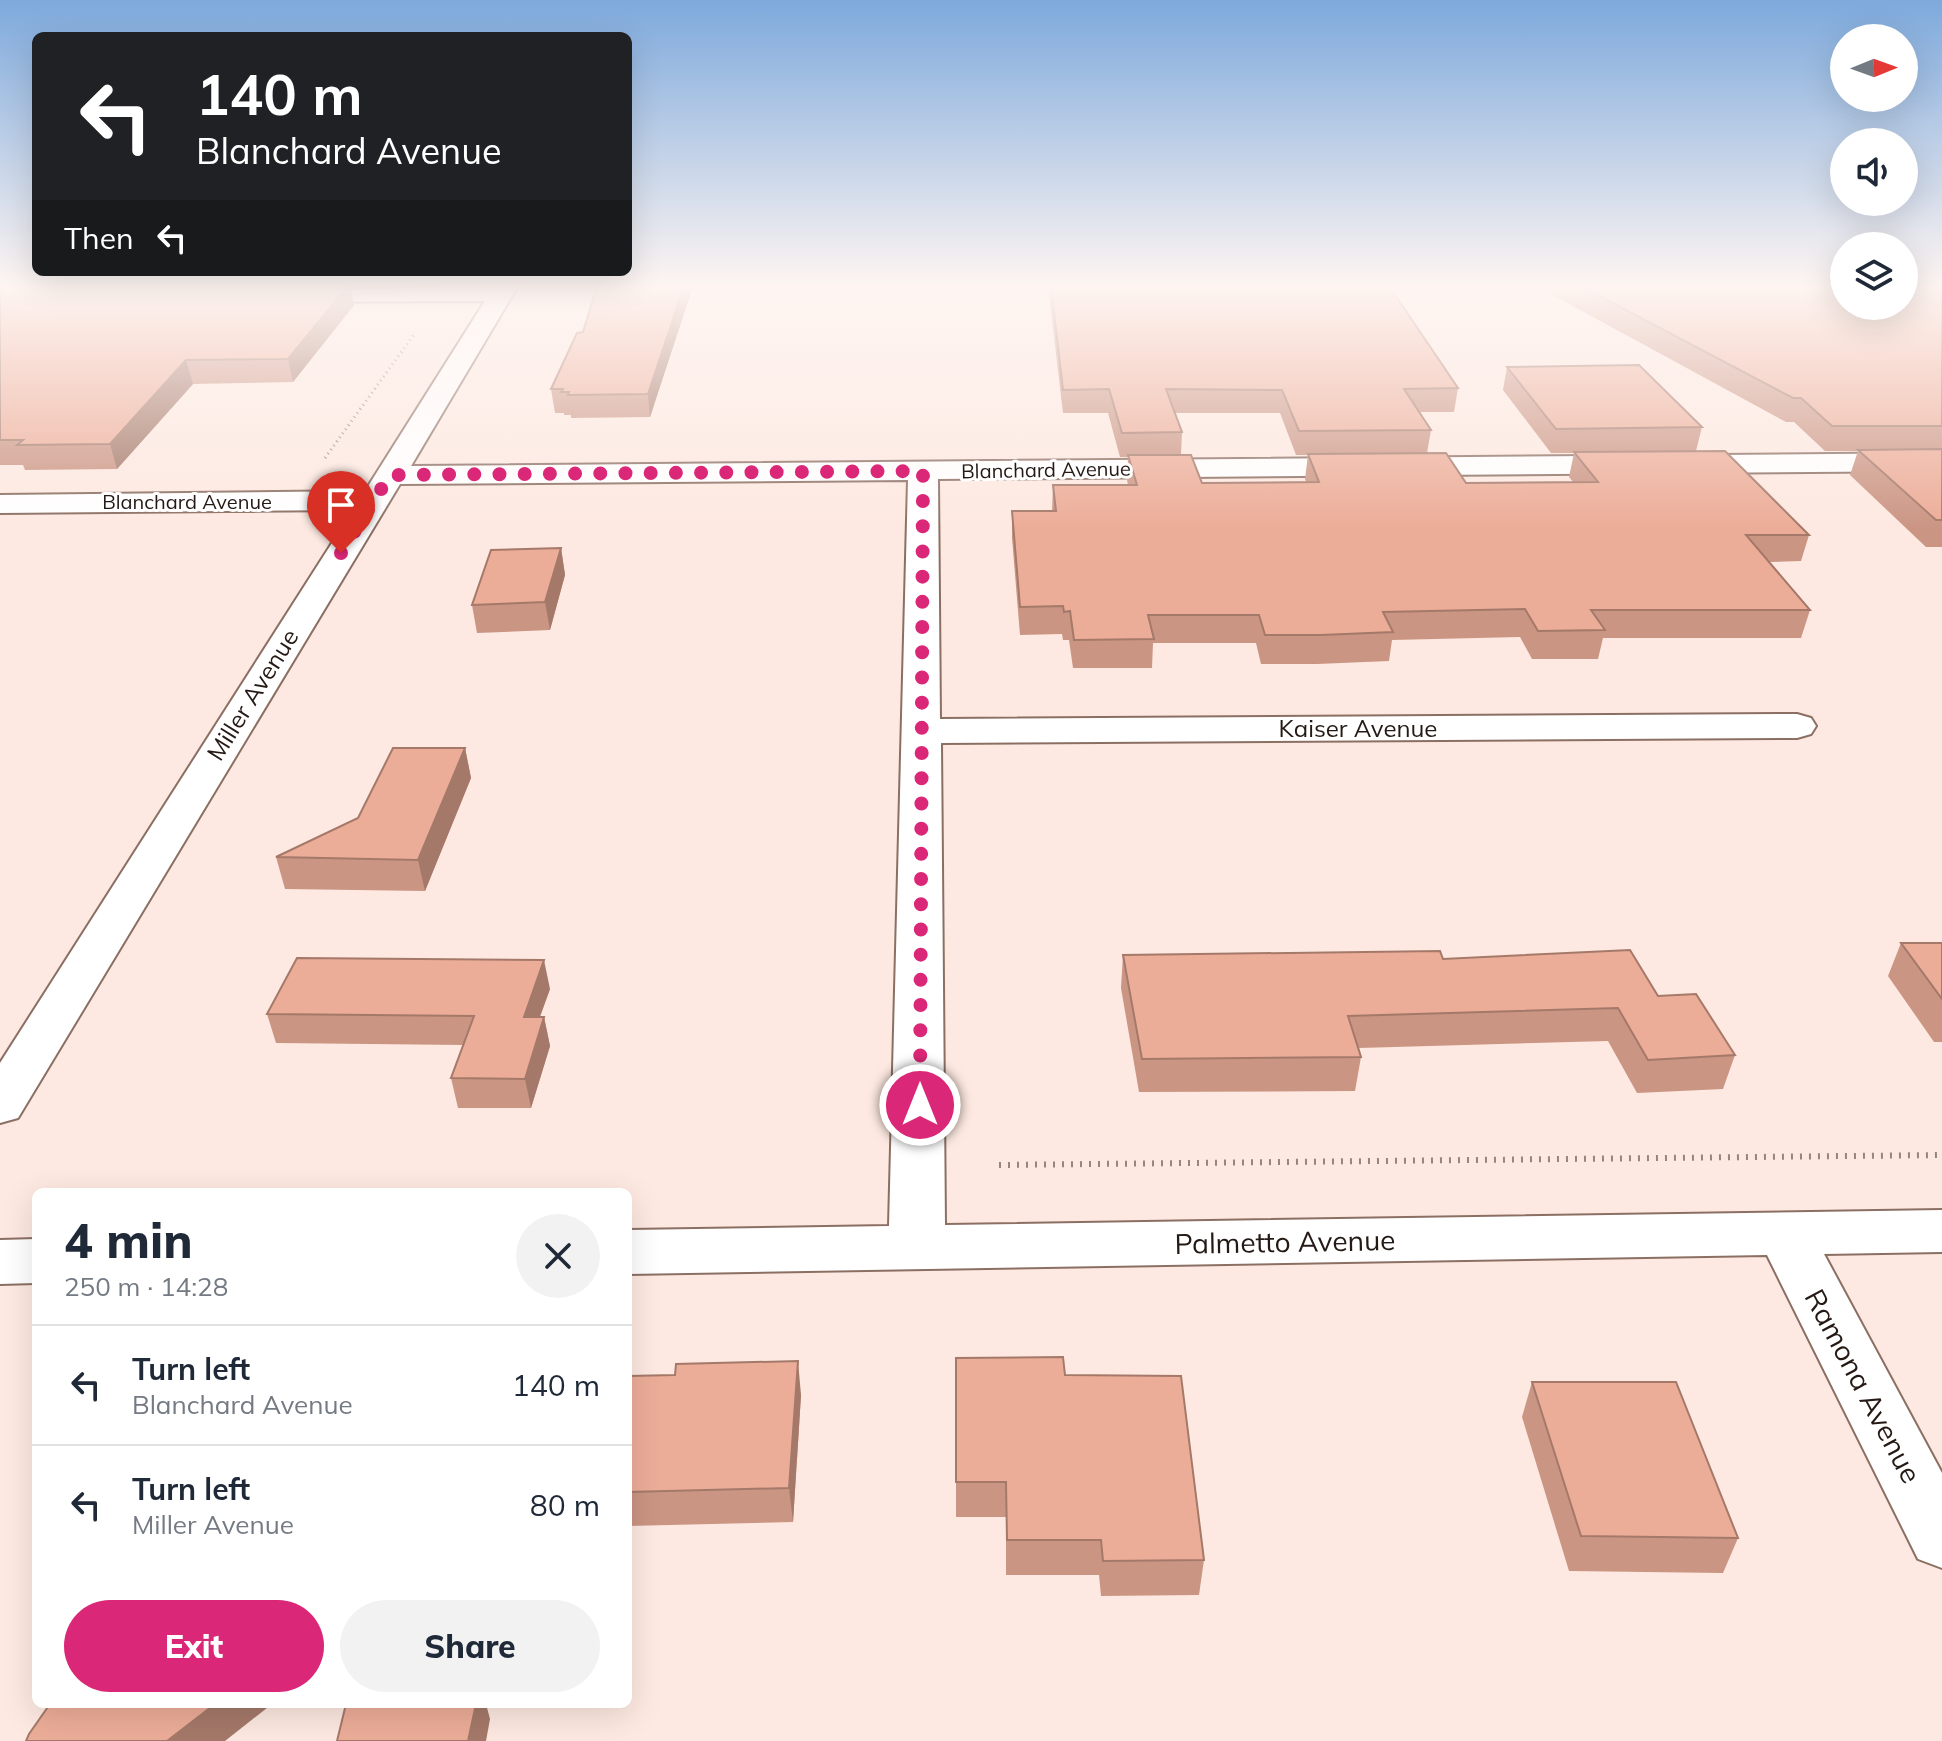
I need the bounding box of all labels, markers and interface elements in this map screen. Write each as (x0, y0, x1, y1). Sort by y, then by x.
north arrow (1830, 24, 1918, 112)
map controls (1830, 24, 1918, 320)
text: 140 m (196, 59, 363, 129)
icon: left (64, 64, 168, 168)
text: Blanchard Avenue (196, 128, 502, 173)
button: sound (1830, 128, 1918, 216)
icon: left (150, 216, 194, 260)
text: Then (64, 219, 134, 257)
button: layers (1830, 232, 1918, 320)
street label: Blanchard Avenue (961, 456, 1131, 483)
pin (307, 471, 375, 553)
icon: arrive (319, 483, 363, 527)
street label: Blanchard Avenue (102, 489, 272, 514)
street label: Miller Avenue (200, 623, 304, 766)
street label: Kaiser Avenue (1279, 713, 1437, 743)
position arrow (878, 1063, 962, 1147)
text: 4 min (64, 1210, 193, 1270)
button: close (516, 1214, 600, 1298)
street label: Palmetto Avenue (1174, 1222, 1396, 1261)
text: 250 m · 14:28 (64, 1270, 228, 1303)
street label: Ramona Avenue (1798, 1283, 1929, 1489)
text: Turn left (132, 1350, 250, 1388)
icon: left (64, 1363, 108, 1407)
text: 140 m (512, 1366, 600, 1404)
text: Blanchard Avenue (132, 1388, 353, 1421)
text: Turn left (132, 1470, 250, 1508)
icon: left (64, 1483, 108, 1527)
text: 80 m (530, 1486, 600, 1524)
text: Miller Avenue (132, 1508, 294, 1541)
button: Exit (64, 1600, 324, 1692)
button: Share (340, 1600, 600, 1692)

